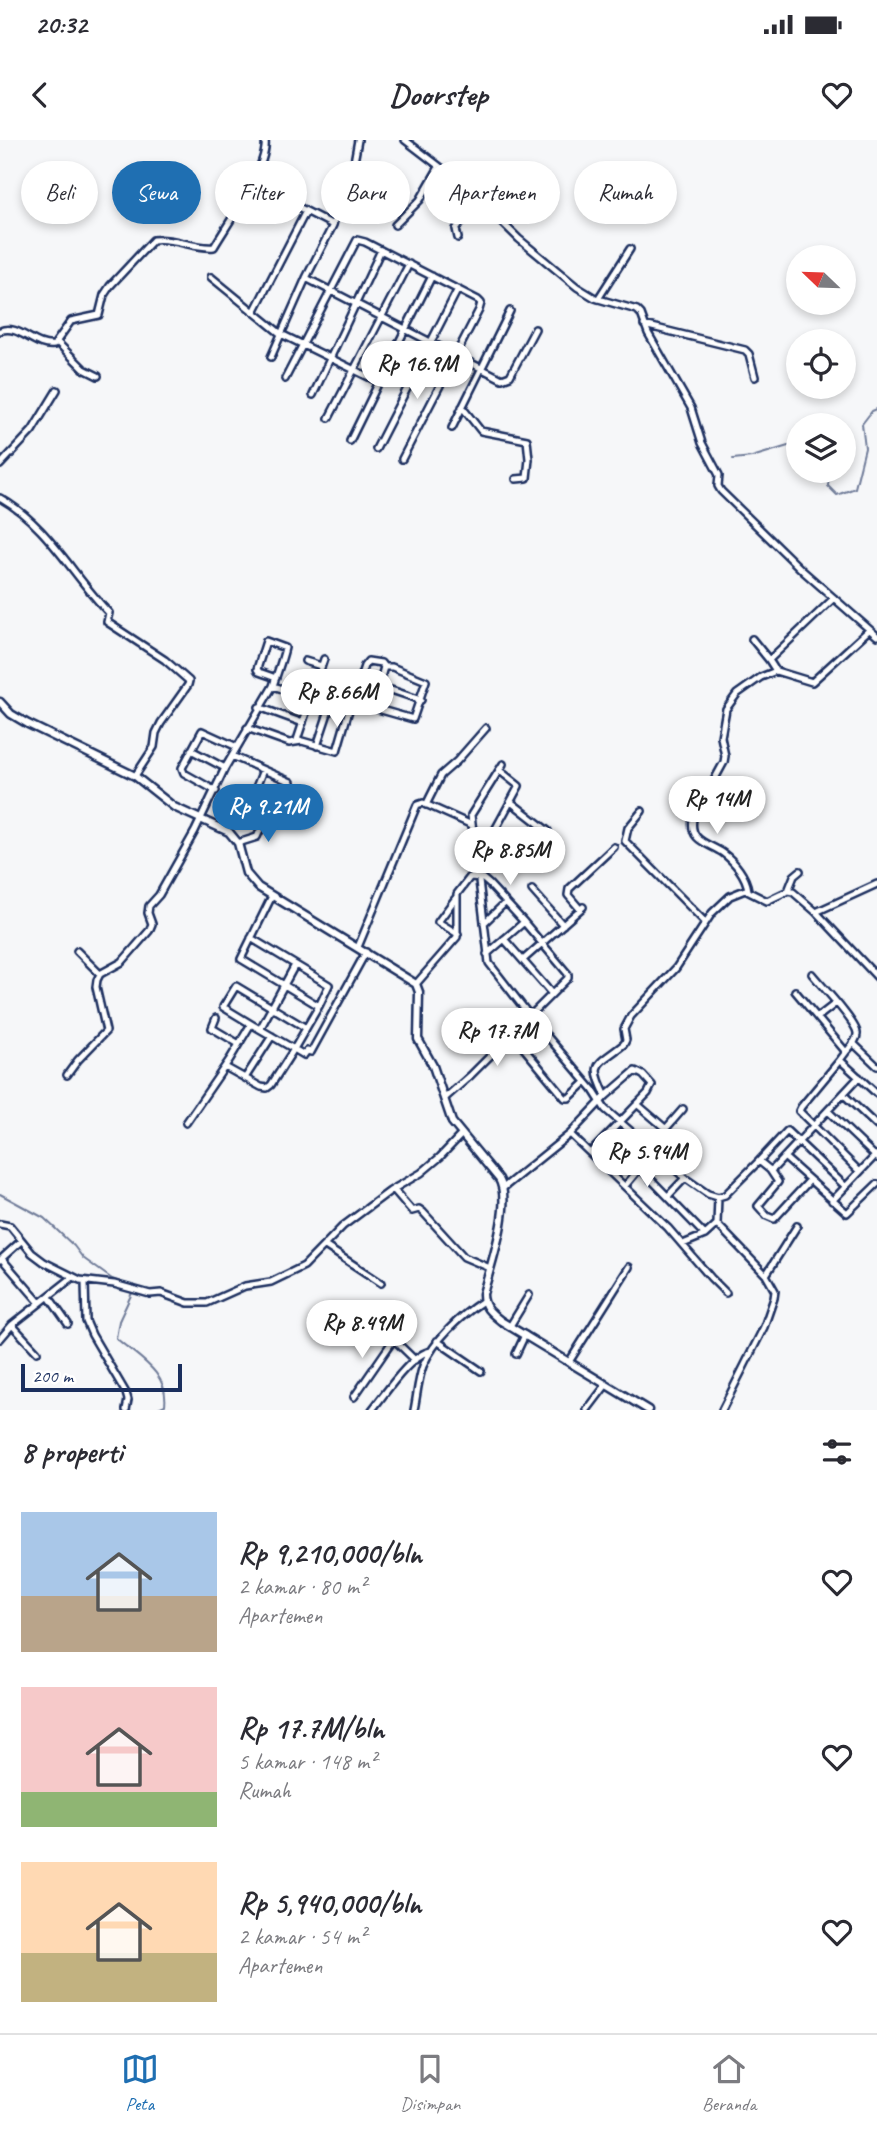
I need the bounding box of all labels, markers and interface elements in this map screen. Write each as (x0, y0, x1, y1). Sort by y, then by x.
text: 20:32 (35, 8, 87, 41)
text: Doorstep (389, 74, 488, 115)
icon: back (21, 76, 59, 114)
icon: heart (818, 76, 856, 114)
chip: Beli (21, 161, 98, 224)
chip: Sewa (112, 161, 201, 224)
chip: Filter (215, 161, 307, 224)
chip: Baru (321, 161, 410, 224)
chip: Apartemen (424, 161, 560, 224)
chip: Rumah (574, 161, 677, 224)
north arrow (786, 245, 856, 315)
map controls (786, 245, 856, 483)
button: locate (786, 329, 856, 399)
pin: Rp 16.9M (345, 342, 489, 401)
text: Rp 16.9M (377, 349, 457, 378)
button: layers (786, 413, 856, 483)
pin: Rp 8.66M (265, 670, 409, 729)
text: Rp 8.66M (297, 677, 377, 706)
pin: Rp 14M (660, 776, 774, 836)
pin: Rp 9.21M (196, 784, 340, 844)
text: Rp 14M (685, 784, 749, 813)
text: Rp 9.21M (228, 792, 308, 821)
pin: Rp 8.85M (438, 828, 582, 887)
text: Rp 8.85M (470, 835, 550, 864)
pin: Rp 17.7M (425, 1009, 569, 1068)
text: Rp 17.7M (457, 1016, 537, 1045)
pin: Rp 5.94M (575, 1130, 719, 1189)
text: Rp 5.94M (608, 1137, 686, 1166)
pin: Rp 8.49M (290, 1300, 434, 1360)
text: Rp 8.49M (322, 1308, 402, 1337)
scale bar (21, 1361, 182, 1393)
text: 200 m (32, 1364, 73, 1388)
text: 8 properti (21, 1433, 123, 1471)
icon: filters (818, 1433, 856, 1471)
text: Rp 9,210,000/bln (238, 1534, 422, 1572)
icon: home (77, 1540, 161, 1624)
icon: heart (818, 1563, 856, 1601)
text: 2 kamar · 80 m² (238, 1572, 366, 1601)
text: Apartemen (238, 1601, 322, 1630)
text: Rp 17.7M/bln (238, 1709, 384, 1747)
icon: home (77, 1715, 161, 1799)
icon: heart (818, 1738, 856, 1776)
text: 5 kamar · 148 m² (238, 1747, 376, 1776)
text: Rumah (238, 1776, 291, 1805)
text: Rp 5,940,000/bln (238, 1884, 421, 1922)
icon: home (77, 1890, 161, 1974)
icon: heart (818, 1913, 856, 1951)
text: 2 kamar · 54 m² (238, 1922, 366, 1951)
text: Apartemen (238, 1951, 322, 1980)
tab: Peta (121, 2050, 159, 2116)
tab: Disimpan (400, 2050, 460, 2116)
tab: Beranda (702, 2050, 756, 2116)

